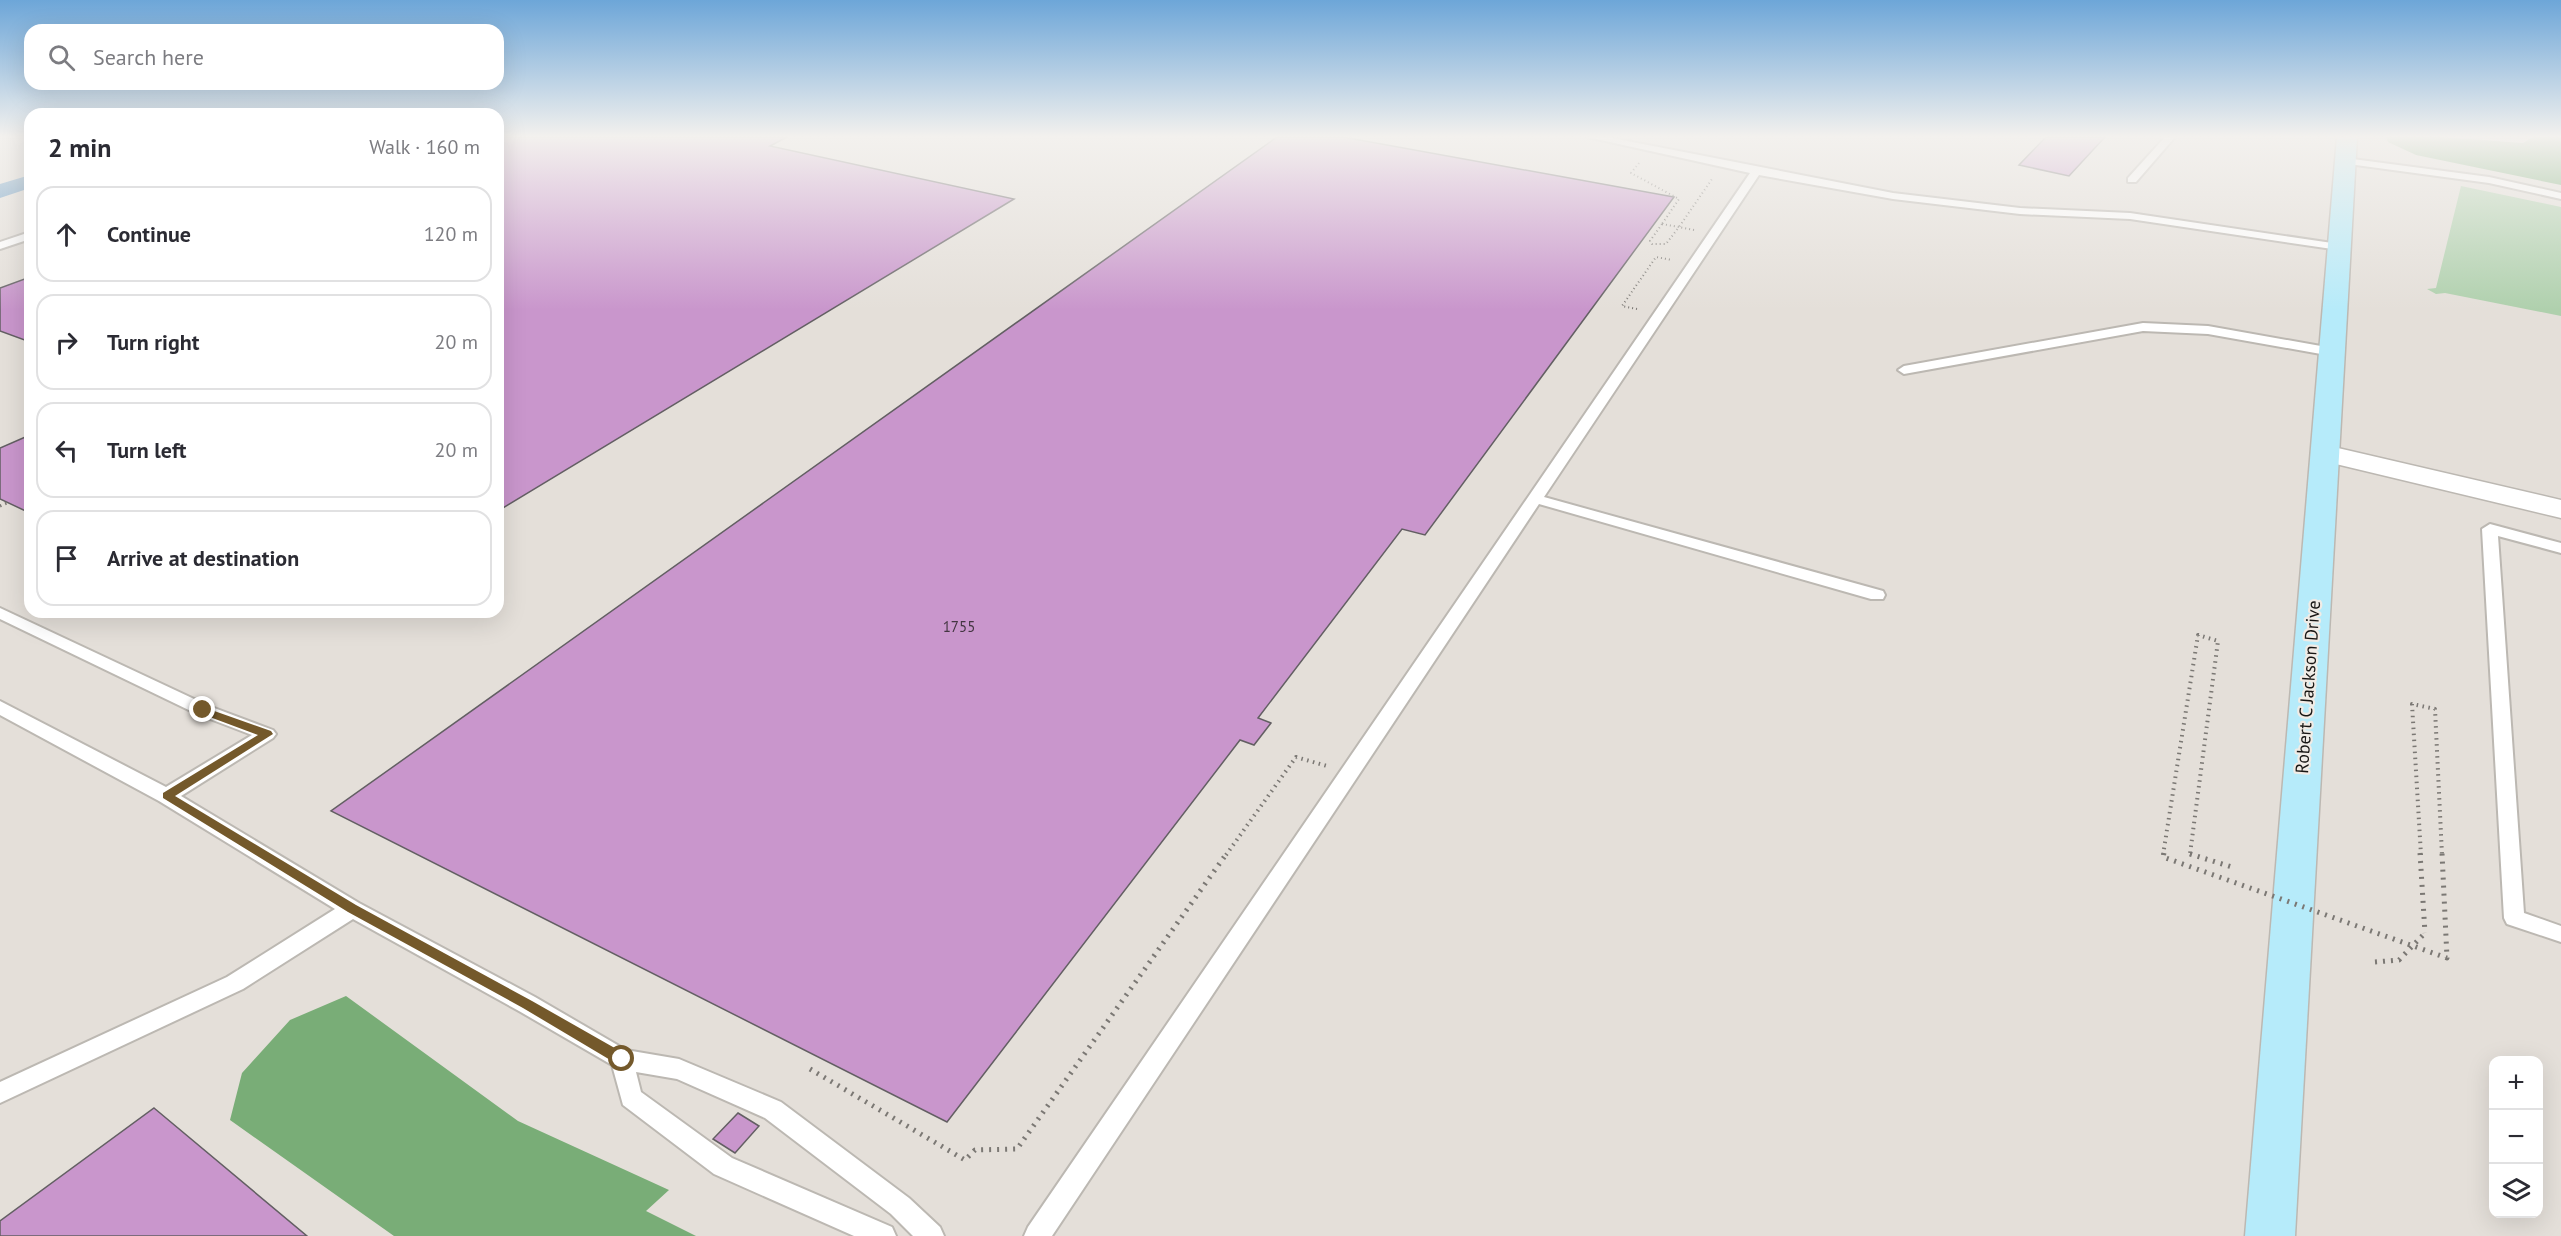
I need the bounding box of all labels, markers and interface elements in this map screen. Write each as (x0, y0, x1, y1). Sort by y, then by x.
search box (24, 24, 504, 90)
icon: search (45, 41, 78, 74)
text: Search here (93, 43, 204, 71)
text: 2 min (48, 131, 111, 164)
text: Walk · 160 m (369, 134, 480, 160)
icon: ahead (50, 218, 83, 251)
text: Continue (107, 220, 191, 248)
text: 120 m (424, 221, 478, 247)
icon: right (50, 326, 83, 359)
text: Turn right (107, 328, 199, 356)
text: 20 m (435, 329, 478, 355)
icon: left (50, 434, 83, 467)
text: Turn left (107, 436, 187, 464)
text: 20 m (435, 437, 478, 463)
icon: arrive (50, 542, 83, 575)
text: Arrive at destination (107, 544, 299, 572)
street label: Robert C Jackson Drive (2290, 600, 2325, 774)
house number: 1755 (943, 617, 975, 636)
route end (189, 696, 215, 722)
route start (608, 1045, 634, 1071)
map controls (2489, 1056, 2543, 1218)
button: + (2489, 1056, 2543, 1110)
button: − (2489, 1110, 2543, 1164)
button: layers (2489, 1164, 2543, 1218)

